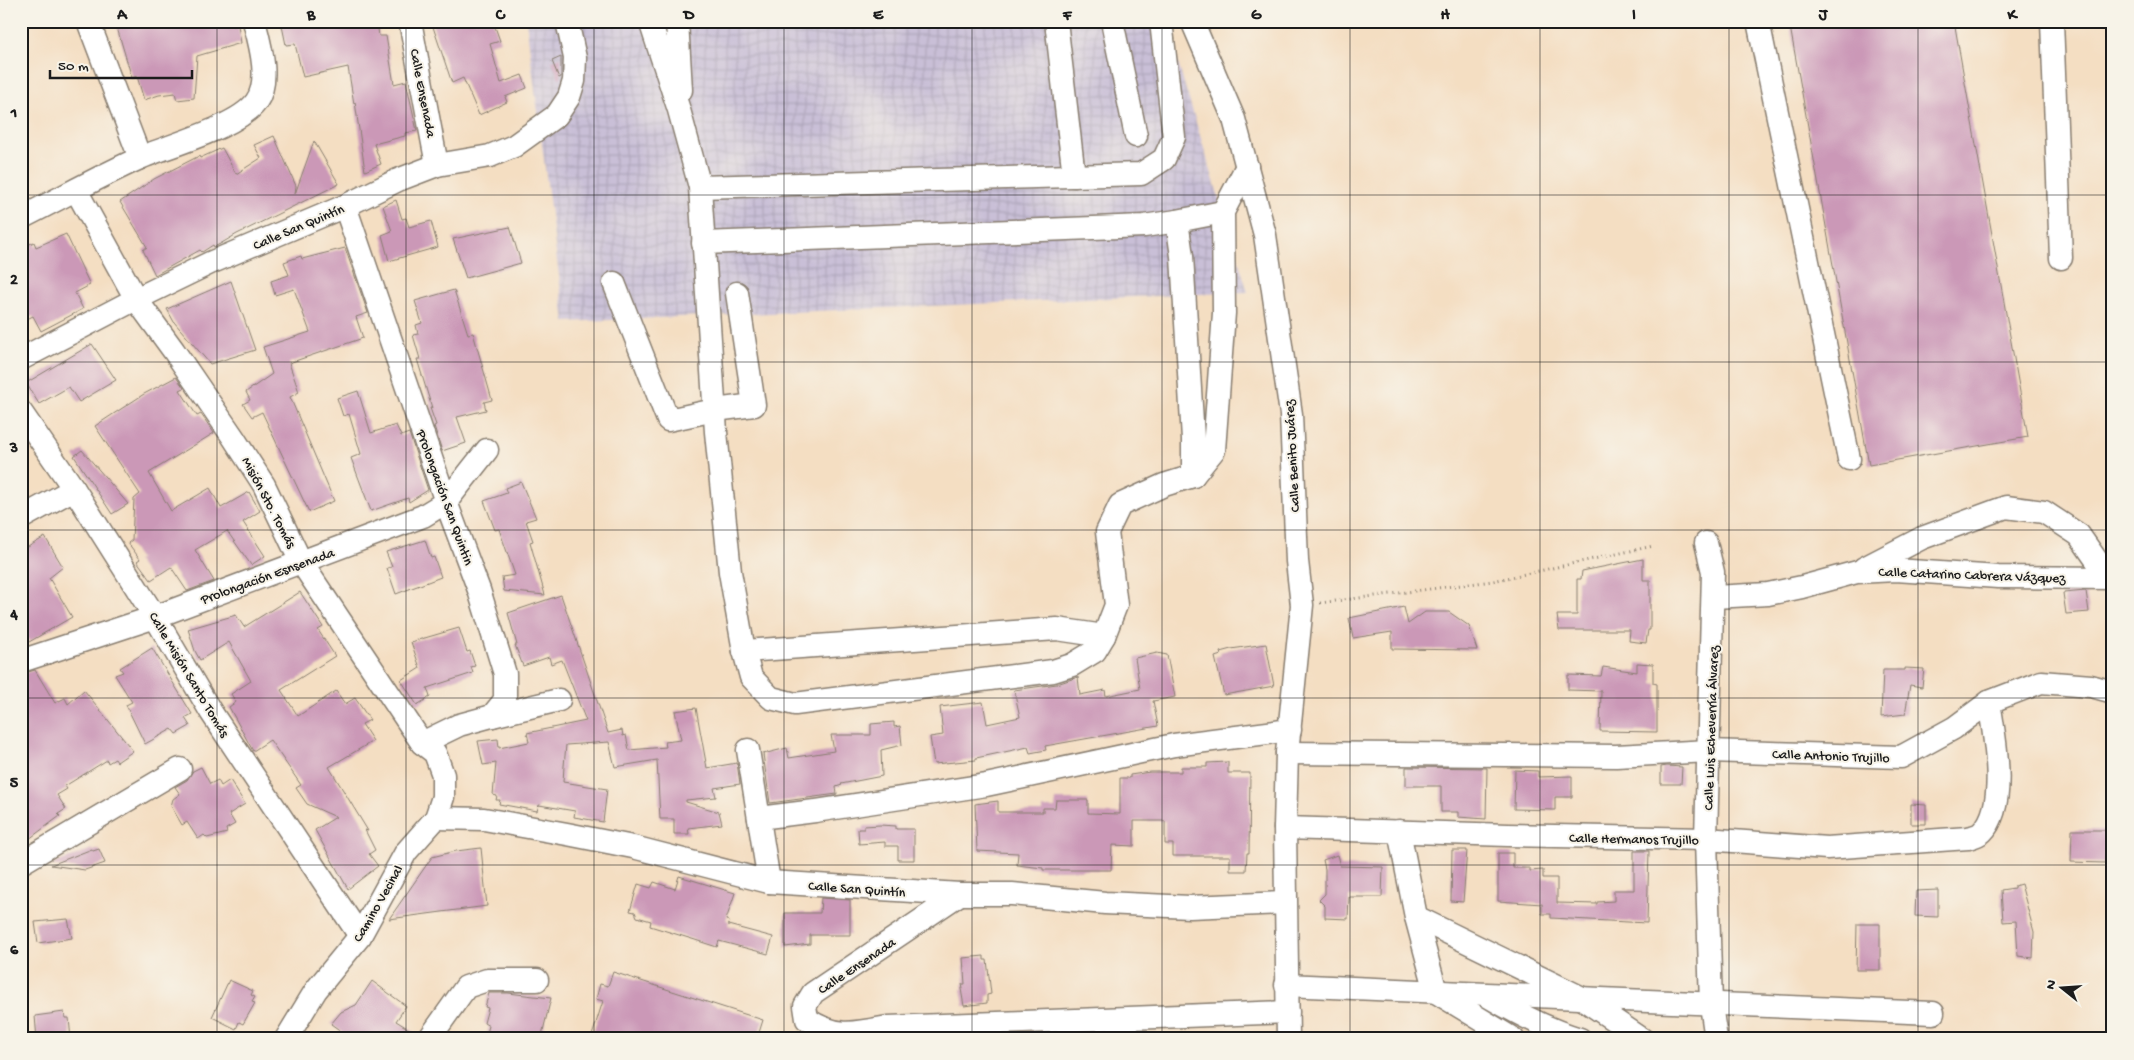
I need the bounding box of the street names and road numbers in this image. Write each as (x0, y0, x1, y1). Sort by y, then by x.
street label: Calle Ensenada (405, 48, 439, 141)
street label: Calle San Quintín (251, 201, 347, 255)
street label: Calle Benito Juárez (1282, 398, 1305, 513)
street label: Prolongación San Quintin (411, 427, 476, 568)
street label: Misión Sto. Tomás (237, 455, 299, 552)
street label: Prolongación Esnsenada (198, 545, 338, 610)
street label: Calle Catarino Cabrera Vázquez (1878, 565, 2067, 588)
street label: Calle Misión Santo Tomás (144, 610, 232, 742)
street label: Calle Luis Echeverría Álvarez (1701, 645, 1724, 811)
street label: Calle Antonio Trujillo (1772, 747, 1890, 768)
street label: Calle Hermanos Trujillo (1569, 831, 1699, 850)
street label: Camino Vecinal (350, 863, 408, 946)
street label: Calle San Quintín (808, 879, 906, 902)
street label: Calle Ensenada (815, 934, 901, 999)

